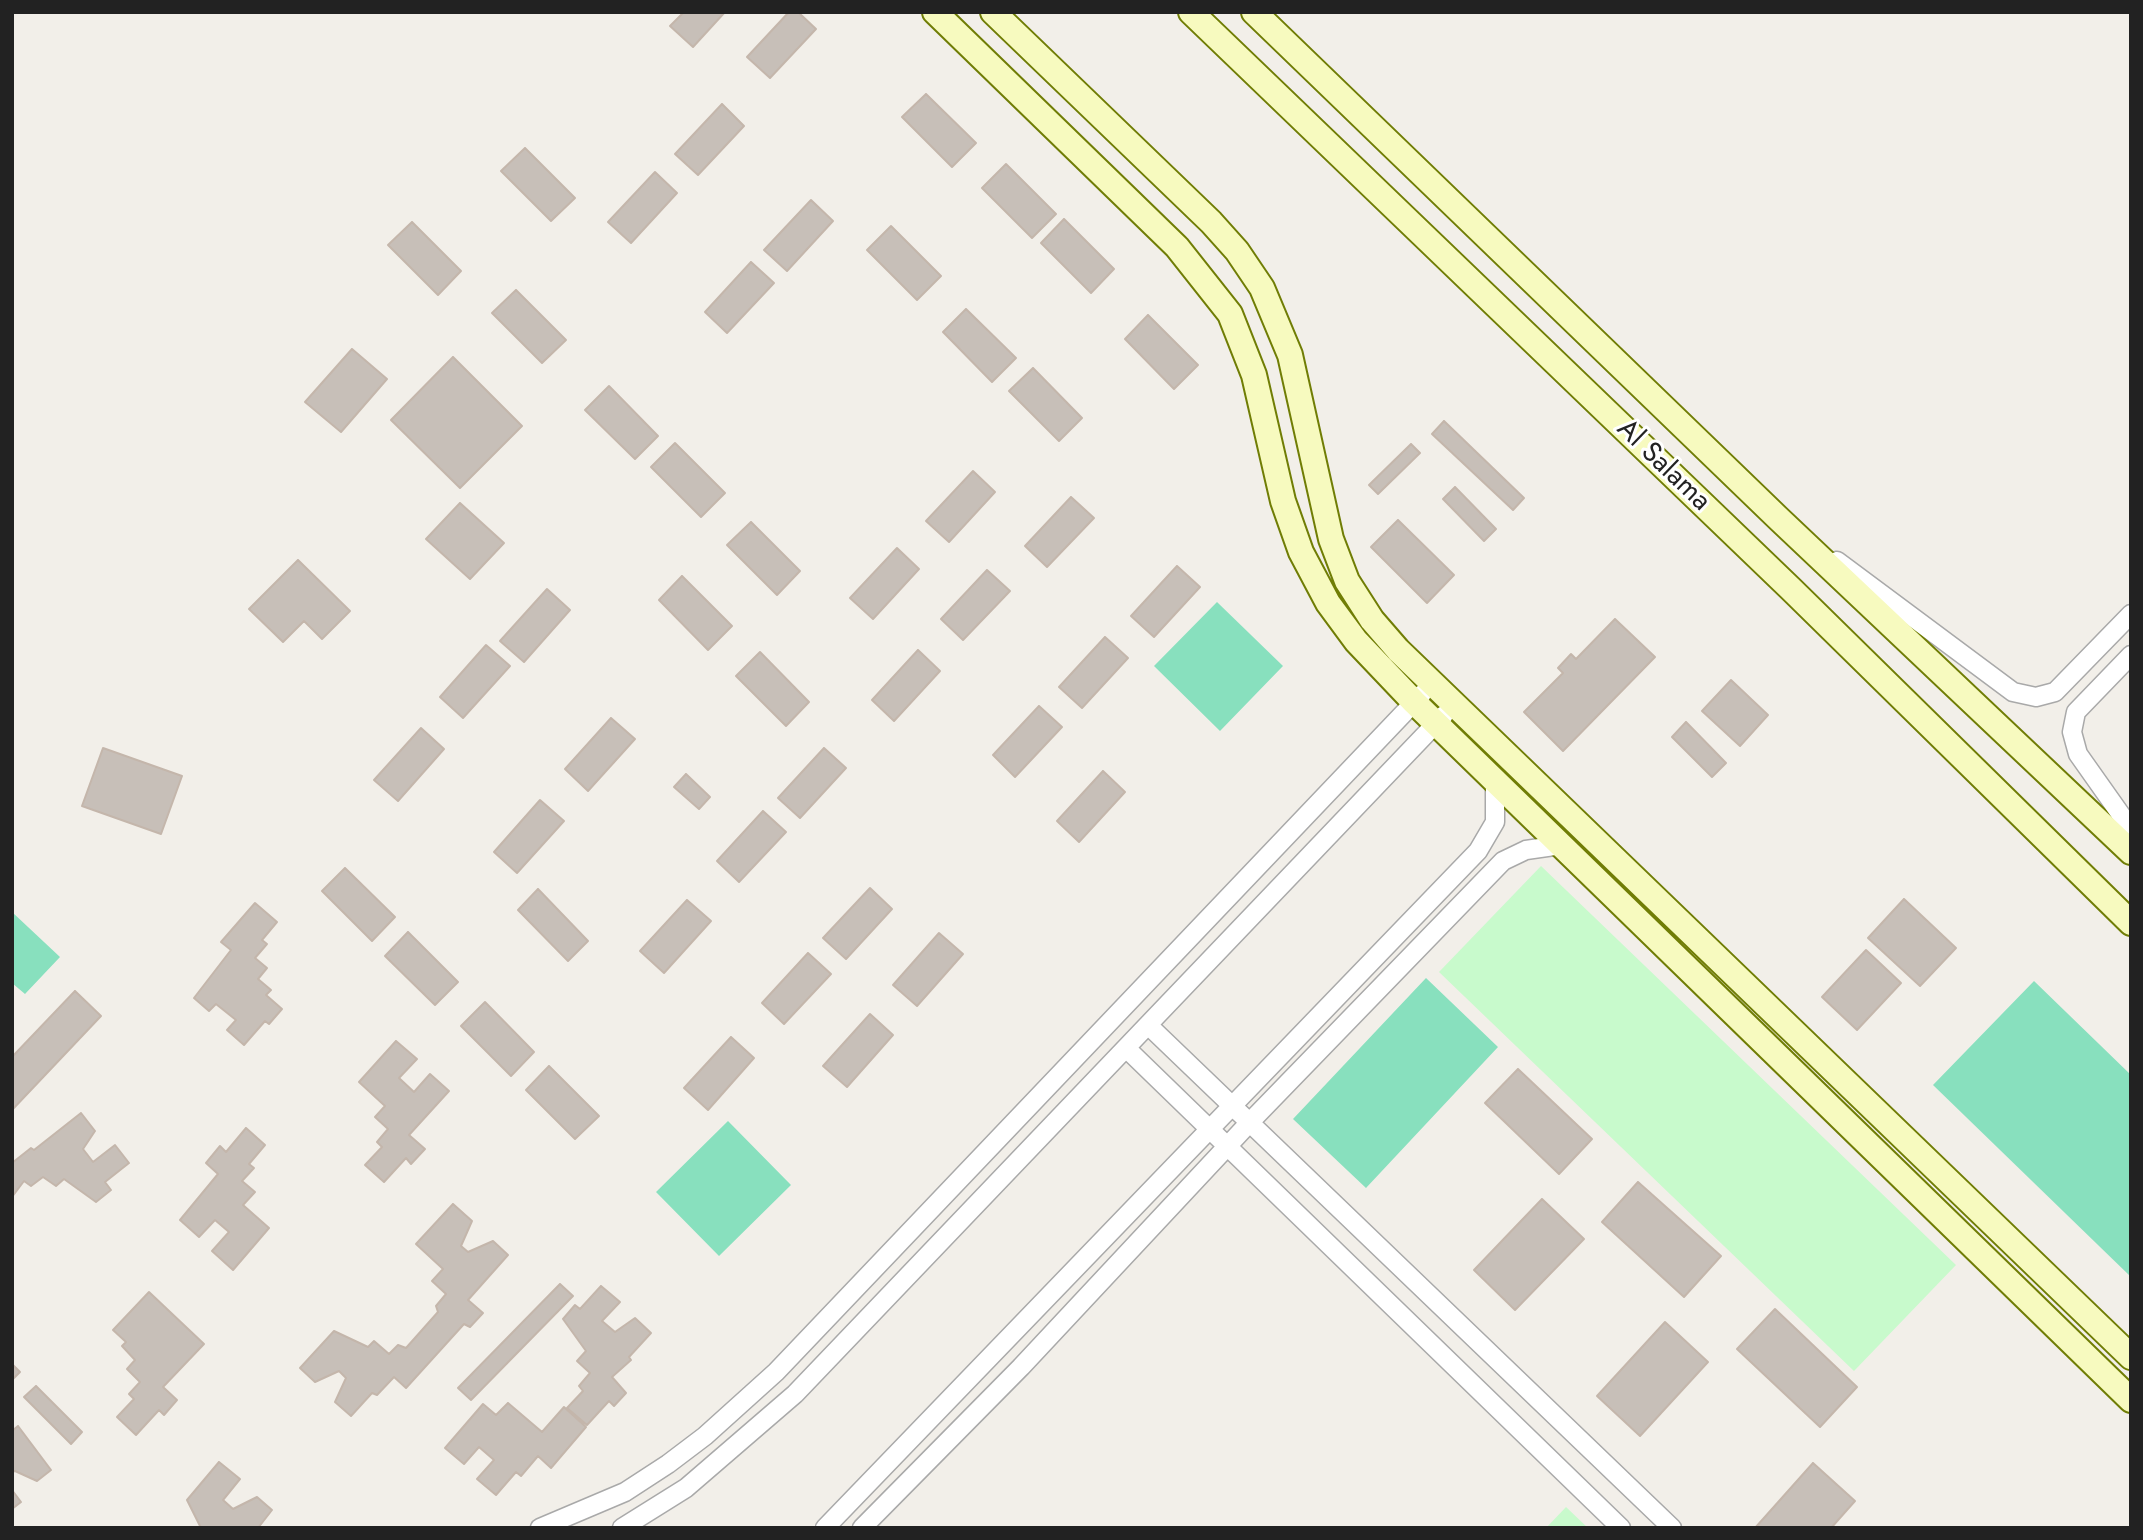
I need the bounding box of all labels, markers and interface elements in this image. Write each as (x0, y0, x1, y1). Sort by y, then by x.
street label: Al Salama (1609, 413, 1717, 519)

